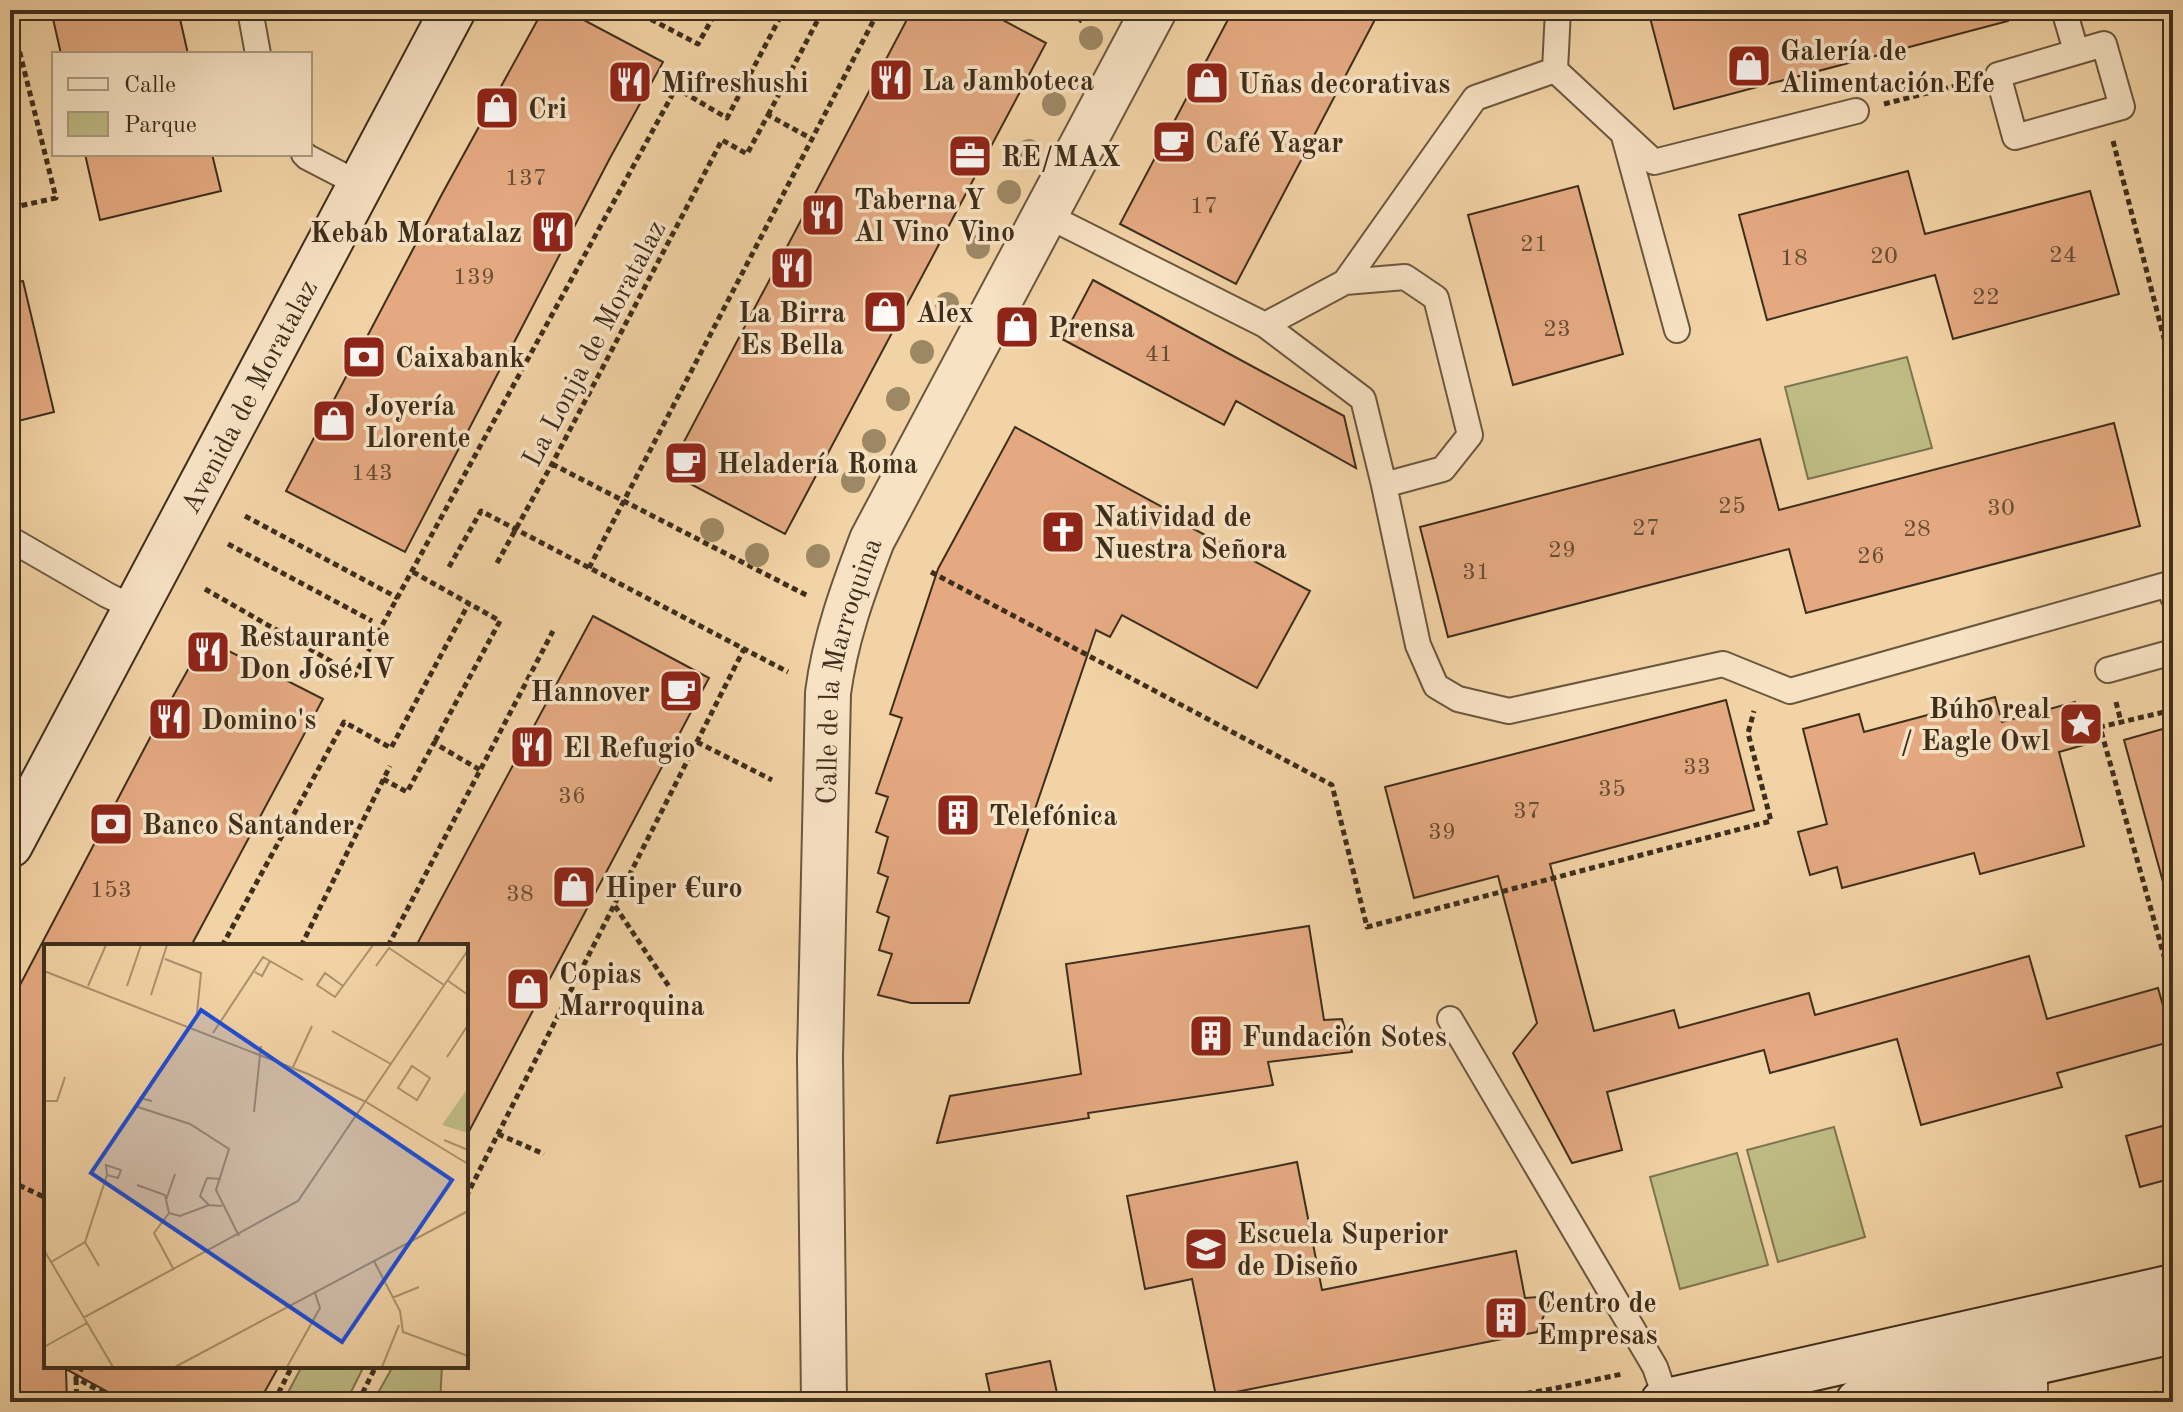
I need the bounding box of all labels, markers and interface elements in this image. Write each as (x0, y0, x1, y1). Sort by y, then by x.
place label: Galería de Alimentación Efe (1780, 39, 1995, 99)
shop icon: Galería de Alimentación Efe (1725, 42, 1773, 90)
legend (52, 52, 312, 156)
restaurant icon: La Jamboteca (867, 56, 915, 104)
restaurant icon: Mifreshushi (606, 58, 654, 106)
shop icon: Uñas decorativas (1183, 59, 1231, 107)
place label: La Jamboteca (922, 69, 1094, 97)
place label: Mifreshushi (661, 71, 809, 99)
place label: Uñas decorativas (1238, 72, 1450, 100)
text: Calle (124, 74, 176, 98)
shop icon: Cri (473, 84, 521, 132)
place label: Cri (528, 97, 567, 125)
text: Parque (124, 114, 197, 138)
cafe icon: Café Yagar (1150, 118, 1198, 166)
place label: Café Yagar (1205, 131, 1344, 159)
office icon: RE/MAX (946, 132, 994, 180)
place label: RE/MAX (1001, 145, 1120, 173)
house number: 137 (505, 167, 547, 191)
place label: Taberna Y Al Vino Vino (854, 188, 1015, 248)
restaurant icon: Taberna Y Al Vino Vino (799, 191, 847, 239)
house number: 17 (1190, 195, 1218, 219)
restaurant icon: Kebab Moratalaz (529, 208, 577, 256)
street label: La Lonja de Moratalaz (519, 217, 672, 472)
place label: Kebab Moratalaz (310, 221, 522, 249)
house number: 21 (1520, 233, 1548, 257)
restaurant icon: La Birra Es Bella (768, 244, 816, 292)
house number: 24 (2049, 244, 2077, 268)
house number: 20 (1870, 245, 1898, 269)
house number: 18 (1780, 247, 1808, 271)
house number: 139 (453, 266, 495, 290)
street label: Avenida de Moratalaz (177, 276, 324, 519)
house number: 22 (1972, 286, 2000, 310)
shop icon: Alex (861, 288, 909, 336)
place label: La Birra Es Bella (738, 301, 846, 361)
place label: Alex (916, 301, 974, 329)
shop icon: Prensa (993, 303, 1041, 351)
place label: Prensa (1048, 316, 1135, 344)
house number: 23 (1543, 318, 1571, 342)
bank icon: Caixabank (340, 333, 388, 381)
house number: 41 (1145, 343, 1173, 367)
place label: Caixabank (395, 346, 525, 374)
place label: Joyería Llorente (365, 394, 471, 454)
shop icon: Joyería Llorente (310, 397, 358, 445)
cafe icon: Heladería Roma (662, 439, 710, 487)
place label: Heladería Roma (717, 452, 918, 480)
house number: 143 (351, 462, 393, 486)
house number: 25 (1718, 495, 1746, 519)
house number: 30 (1987, 497, 2015, 521)
place label: Natividad de Nuestra Señora (1094, 505, 1287, 565)
church icon: Natividad de Nuestra Señora (1039, 508, 1087, 556)
house number: 27 (1632, 517, 1660, 541)
house number: 28 (1903, 518, 1931, 542)
street label: Calle de la Marroquina (815, 534, 889, 805)
house number: 29 (1548, 539, 1576, 563)
house number: 26 (1857, 545, 1885, 569)
house number: 31 (1462, 561, 1490, 585)
place label: Restaurante Don José IV (239, 625, 395, 685)
restaurant icon: Restaurante Don José IV (184, 628, 232, 676)
cafe icon: Hannover (657, 667, 705, 715)
place label: Hannover (531, 680, 650, 708)
restaurant icon: Domino's (146, 695, 194, 743)
place label: Búho real / Eagle Owl (1901, 697, 2050, 757)
place icon: Búho real / Eagle Owl (2057, 700, 2105, 748)
place label: Domino's (201, 708, 316, 736)
restaurant icon: El Refugio (508, 723, 556, 771)
place label: El Refugio (563, 736, 696, 764)
house number: 33 (1683, 756, 1711, 780)
house number: 35 (1598, 778, 1626, 802)
house number: 36 (558, 785, 586, 809)
building icon: Telefónica (934, 791, 982, 839)
bank icon: Banco Santander (87, 800, 135, 848)
house number: 37 (1513, 800, 1541, 824)
place label: Telefónica (989, 804, 1117, 832)
place label: Banco Santander (142, 813, 354, 841)
house number: 39 (1428, 821, 1456, 845)
shop icon: Hiper €uro (550, 863, 598, 911)
place label: Hiper €uro (605, 876, 743, 904)
house number: 153 (90, 879, 132, 903)
house number: 38 (506, 883, 534, 907)
inset map (44, 944, 468, 1368)
place label: Copias Marroquina (559, 962, 705, 1022)
shop icon: Copias Marroquina (504, 965, 552, 1013)
building icon: Fundación Sotes (1187, 1012, 1235, 1060)
place label: Fundación Sotes (1242, 1025, 1447, 1053)
place label: Escuela Superior de Diseño (1237, 1222, 1449, 1282)
school or university icon: Escuela Superior de Diseño (1182, 1225, 1230, 1273)
place label: Centro de Empresas (1537, 1291, 1658, 1351)
building icon: Centro de Empresas (1482, 1294, 1530, 1342)

